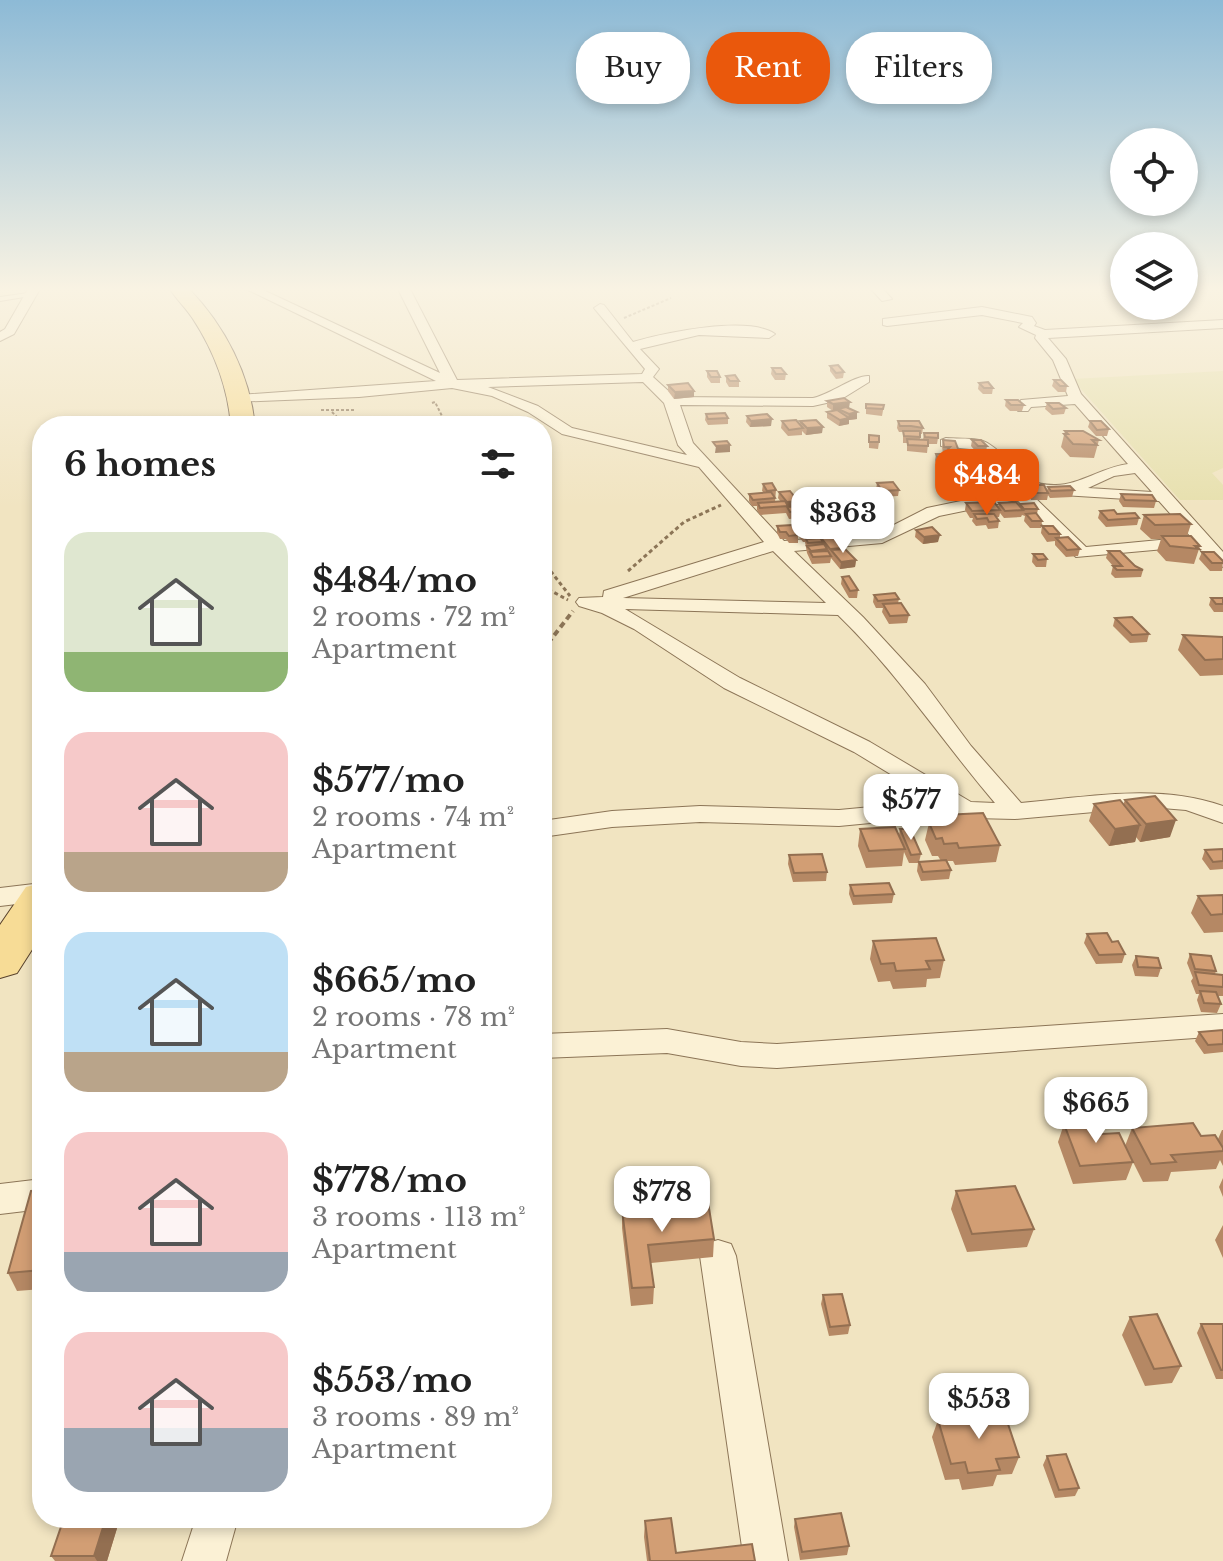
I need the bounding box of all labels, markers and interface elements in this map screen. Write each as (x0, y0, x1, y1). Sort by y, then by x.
chip: Buy (576, 32, 690, 104)
chip: Rent (706, 32, 830, 104)
chip: Filters (846, 32, 992, 104)
map controls (1110, 128, 1198, 320)
button: locate (1110, 128, 1198, 216)
button: layers (1110, 232, 1198, 320)
icon: filters (476, 442, 520, 486)
text: 6 homes (64, 443, 216, 485)
pin: $484 (940, 449, 1034, 517)
text: $484 (953, 459, 1021, 491)
pin: $363 (796, 487, 890, 555)
text: $363 (809, 497, 877, 529)
text: $484/mo (312, 559, 477, 601)
icon: home (128, 564, 224, 660)
text: 2 rooms · 72 m² (312, 601, 515, 633)
text: Apartment (312, 633, 457, 665)
text: $577/mo (312, 759, 465, 801)
icon: home (128, 764, 224, 860)
pin: $577 (864, 774, 958, 842)
text: $577 (881, 784, 941, 816)
text: 2 rooms · 74 m² (312, 801, 514, 833)
text: Apartment (312, 833, 457, 865)
text: $665/mo (312, 959, 476, 1001)
icon: home (128, 964, 224, 1060)
text: 2 rooms · 78 m² (312, 1001, 515, 1033)
text: Apartment (312, 1033, 457, 1065)
pin: $665 (1049, 1077, 1143, 1145)
text: $665 (1062, 1087, 1130, 1119)
text: $778/mo (312, 1159, 467, 1201)
icon: home (128, 1164, 224, 1260)
pin: $778 (615, 1166, 709, 1234)
text: $778 (632, 1176, 692, 1208)
text: 3 rooms · 113 m² (312, 1201, 526, 1233)
text: Apartment (312, 1233, 457, 1265)
text: $553/mo (312, 1359, 472, 1401)
icon: home (128, 1364, 224, 1460)
pin: $553 (932, 1373, 1026, 1441)
text: $553 (947, 1383, 1011, 1415)
text: 3 rooms · 89 m² (312, 1401, 519, 1433)
text: Apartment (312, 1433, 457, 1465)

